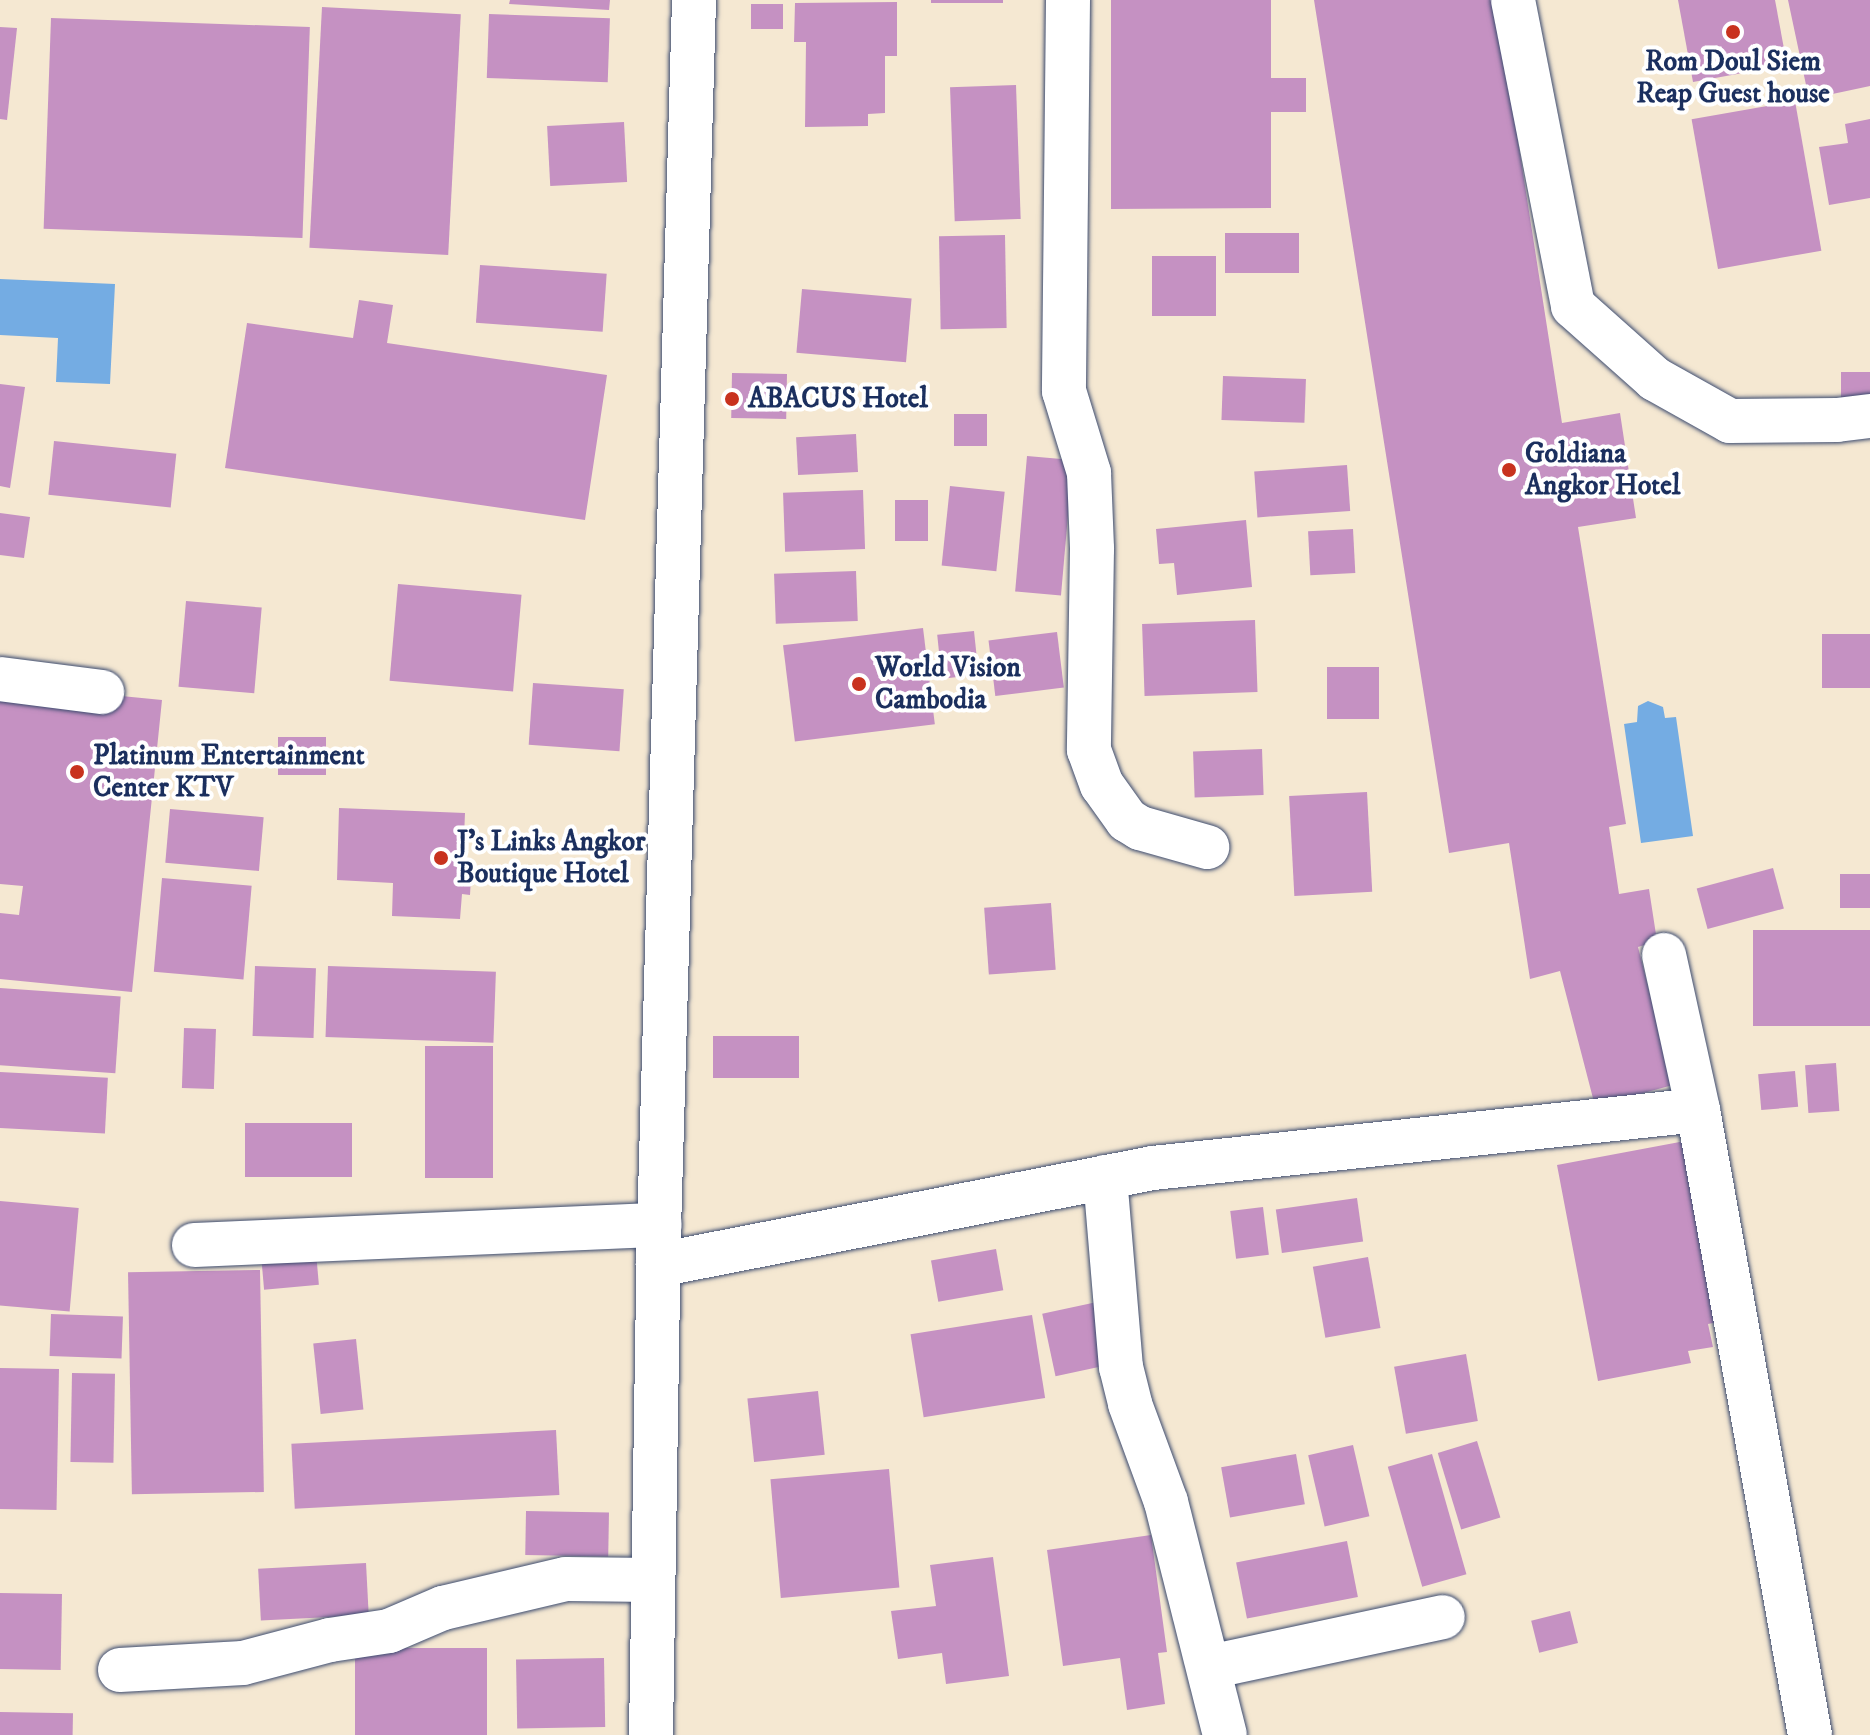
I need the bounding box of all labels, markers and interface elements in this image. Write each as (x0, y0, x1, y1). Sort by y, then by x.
marker: Rom Doul Siem Reap Guest house (1724, 23, 1742, 41)
place label: Rom Doul Siem Reap Guest house (1636, 45, 1830, 111)
place label: ABACUS Hotel (748, 382, 928, 416)
marker: ABACUS Hotel (723, 390, 741, 408)
place label: Goldiana Angkor Hotel (1525, 437, 1680, 503)
marker: Goldiana Angkor Hotel (1500, 461, 1518, 479)
place label: World Vision Cambodia (875, 651, 1021, 717)
marker: World Vision Cambodia (850, 675, 868, 693)
place label: Platinum Entertainment Center KTV (93, 739, 365, 805)
marker: Platinum Entertainment Center KTV (68, 763, 86, 781)
place label: J's Links Angkor Boutique Hotel (457, 825, 645, 891)
marker: J's Links Angkor Boutique Hotel (432, 849, 450, 867)

